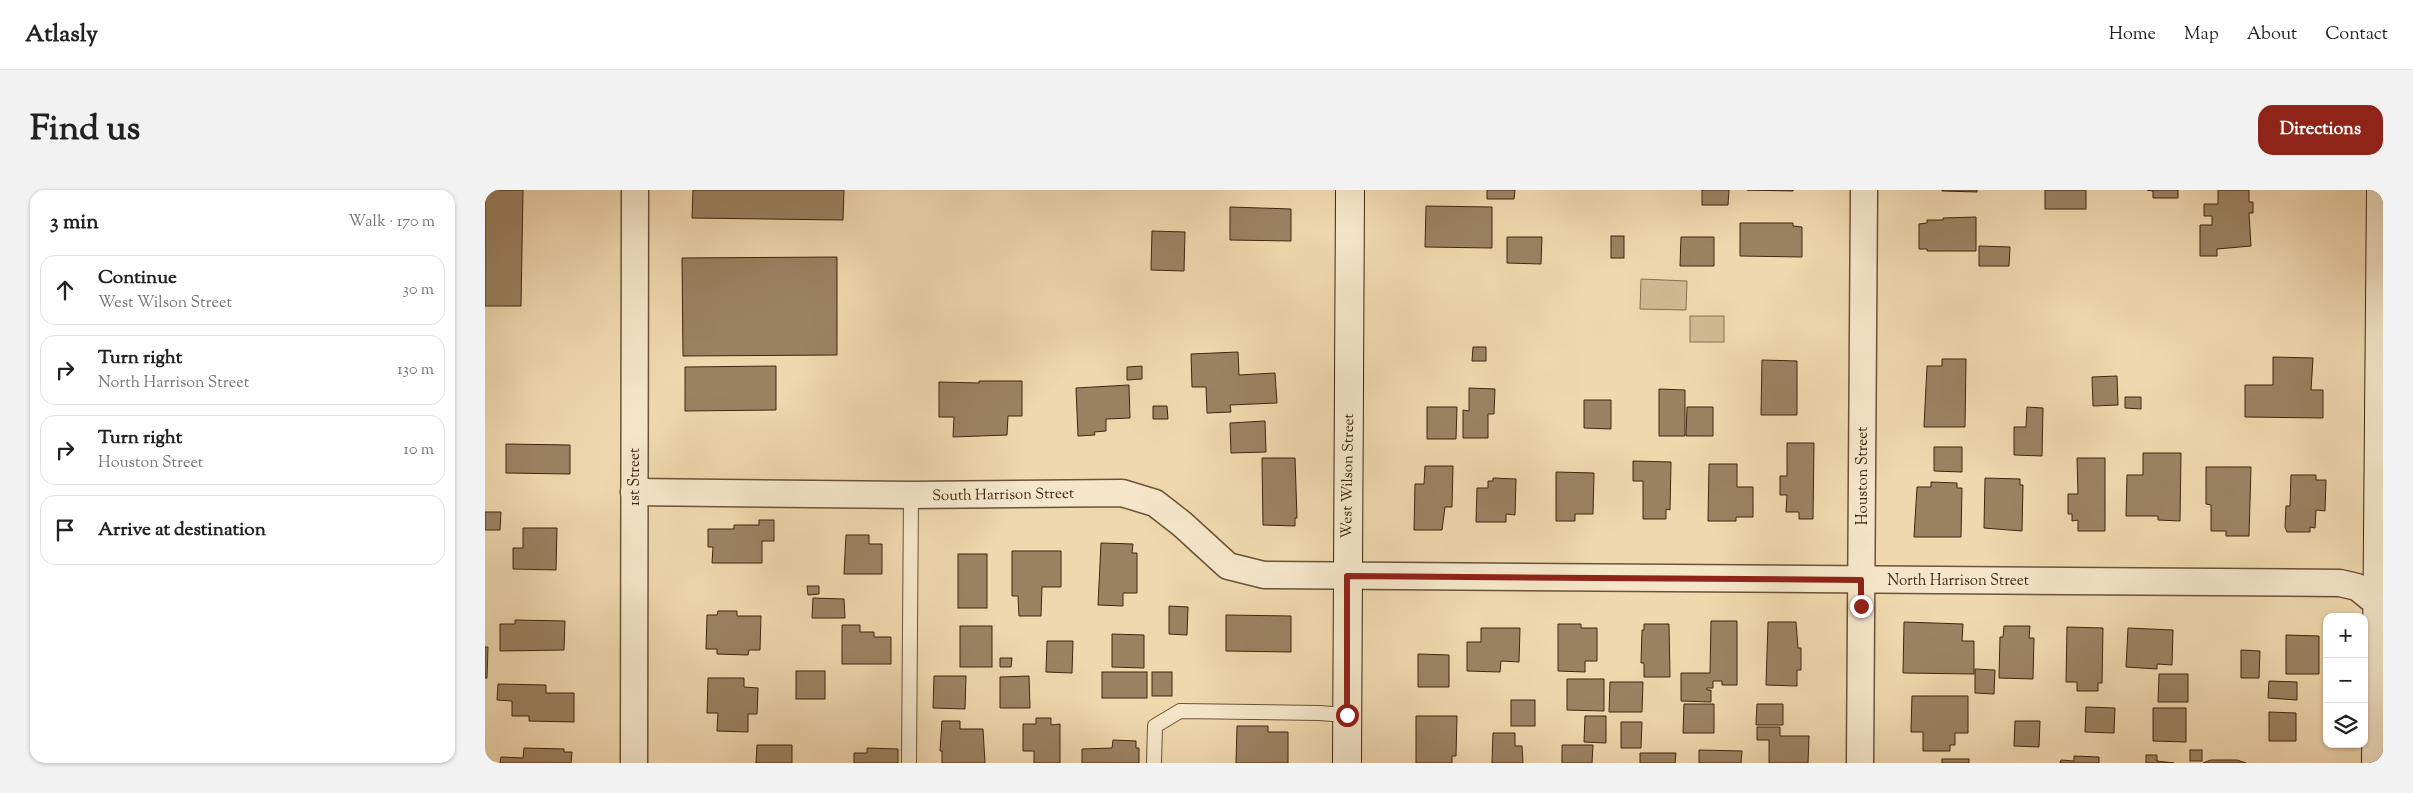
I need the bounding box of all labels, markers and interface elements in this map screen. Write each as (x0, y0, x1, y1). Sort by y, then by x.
text: Atlasly (25, 18, 98, 52)
text: Home (2109, 22, 2156, 48)
text: Map (2184, 22, 2219, 48)
text: About (2247, 22, 2297, 48)
text: Contact (2325, 22, 2388, 48)
text: Find us (30, 105, 140, 156)
button: Directions (2258, 105, 2383, 155)
text: 3 min (50, 208, 99, 238)
text: Walk · 170 m (348, 211, 435, 234)
text: Continue (98, 265, 177, 292)
icon: ahead (51, 276, 79, 304)
text: 30 m (403, 279, 434, 302)
text: West Wilson Street (98, 292, 232, 315)
text: Turn right (98, 345, 182, 372)
icon: right (51, 356, 79, 384)
text: 130 m (397, 359, 434, 382)
text: North Harrison Street (98, 372, 249, 395)
street label: West Wilson Street (1337, 413, 1360, 539)
text: Turn right (98, 425, 182, 452)
street label: Houston Street (1853, 427, 1874, 525)
icon: right (51, 436, 79, 464)
text: 10 m (404, 439, 434, 462)
street label: 1st Street (625, 448, 646, 506)
text: Houston Street (98, 452, 203, 475)
street label: South Harrison Street (932, 484, 1074, 507)
icon: arrive (51, 516, 79, 544)
text: Arrive at destination (98, 517, 266, 544)
street label: North Harrison Street (1887, 571, 2029, 592)
route end (1850, 595, 1873, 618)
map controls (2323, 613, 2368, 748)
button: + (2323, 613, 2368, 658)
button: − (2323, 658, 2368, 703)
button: layers (2323, 703, 2368, 748)
route start (1336, 704, 1359, 727)

